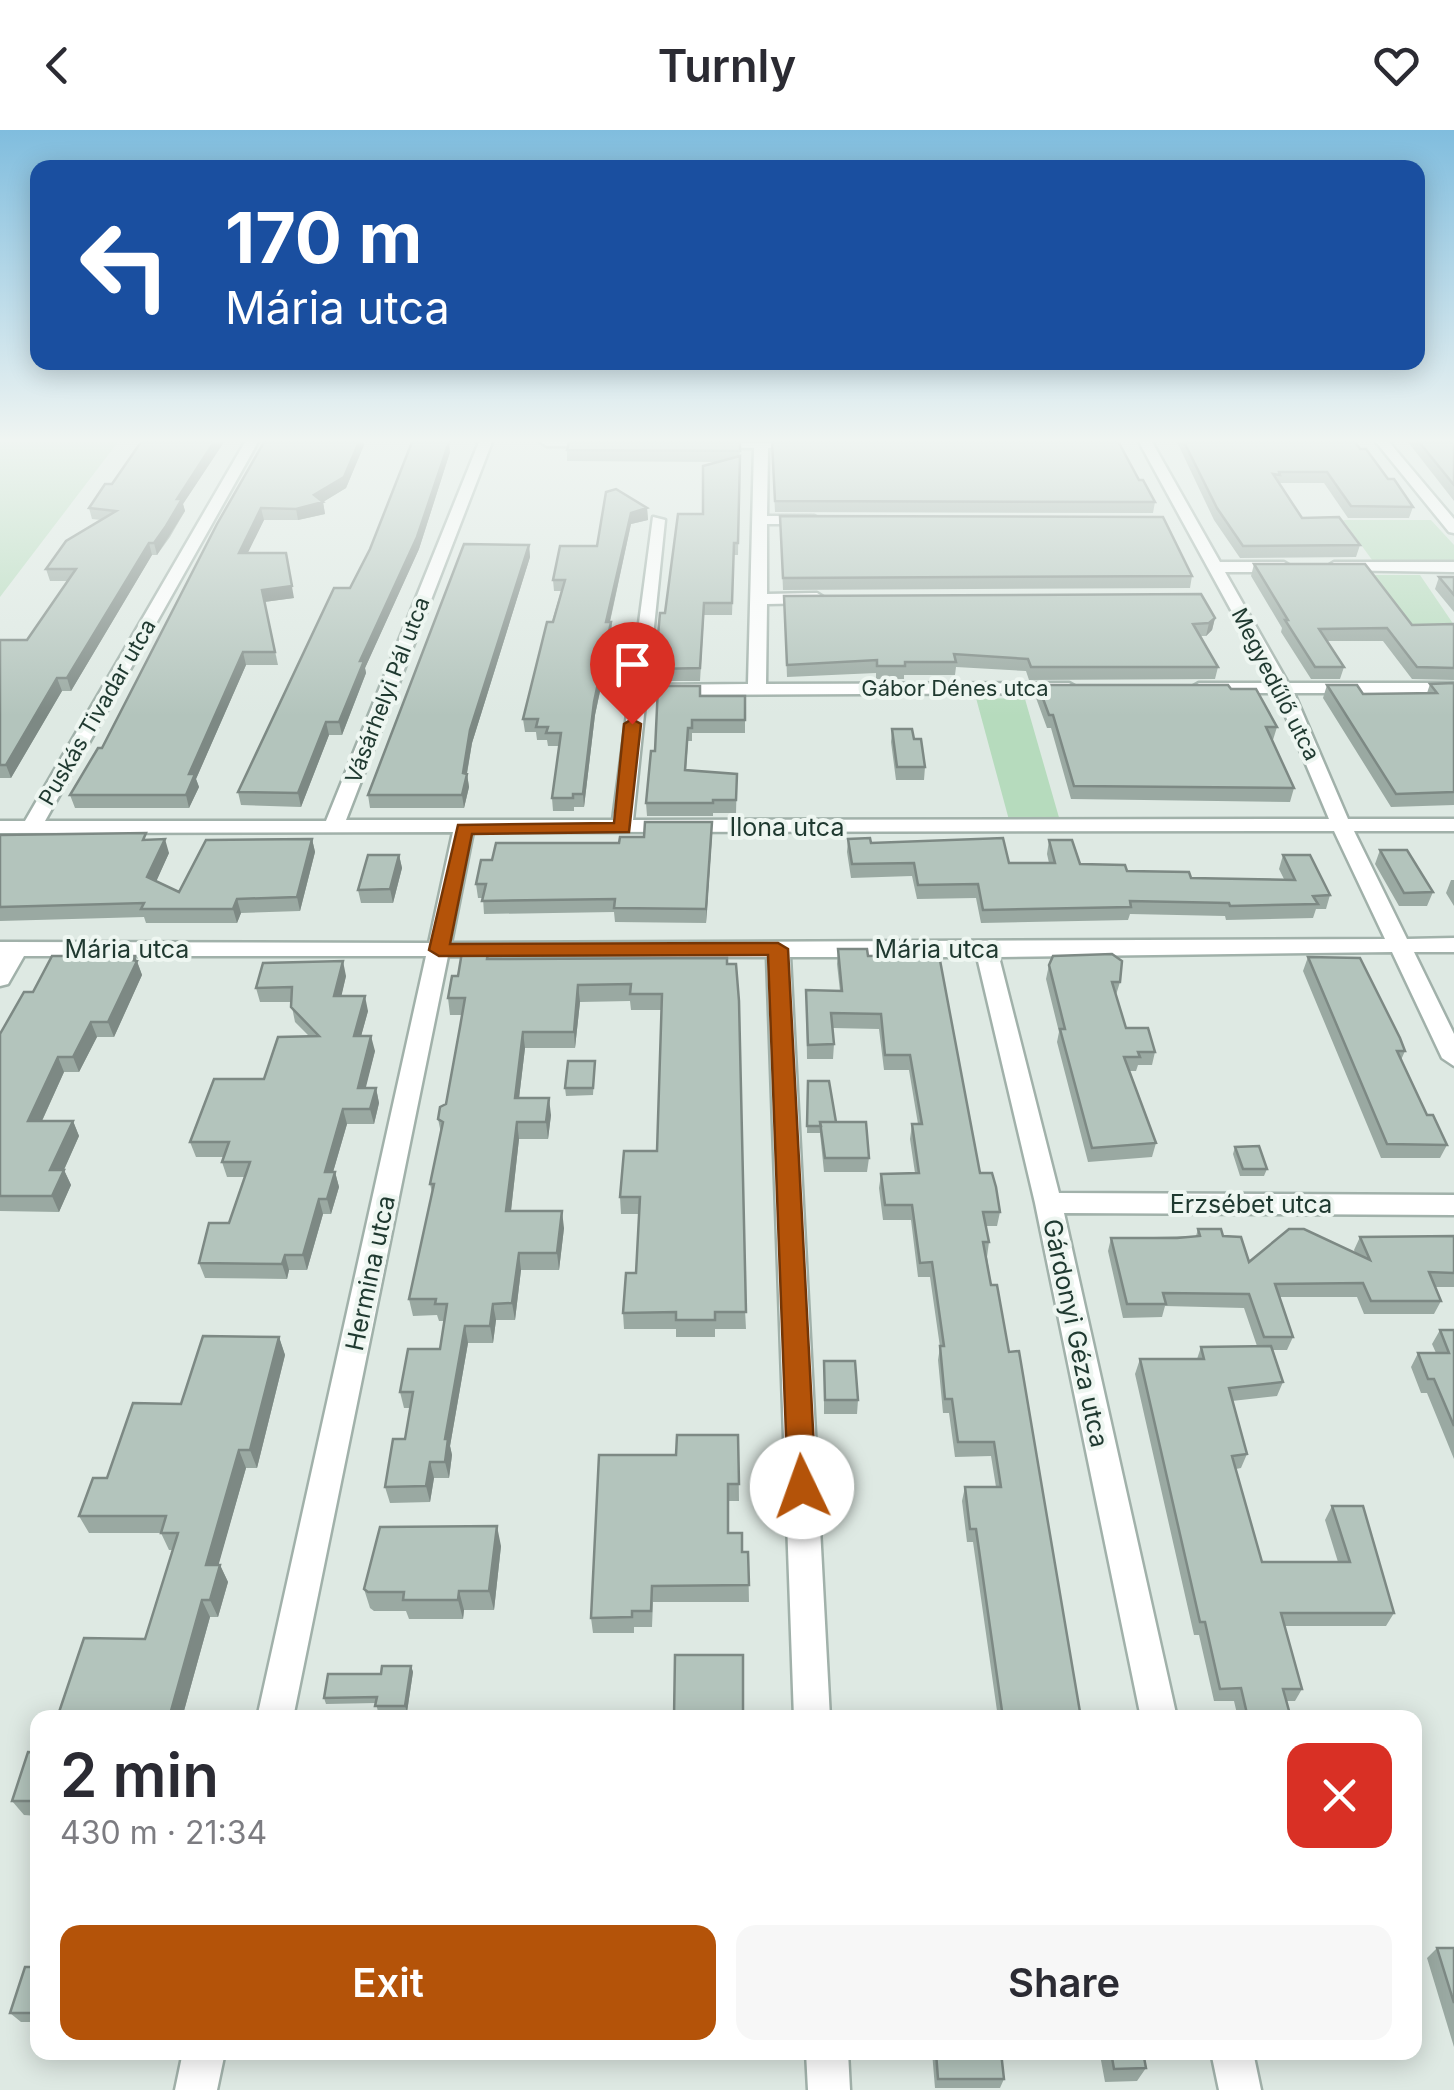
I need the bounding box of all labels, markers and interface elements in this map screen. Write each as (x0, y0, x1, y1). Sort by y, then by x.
icon: back (30, 38, 85, 93)
text: Turnly (658, 38, 796, 93)
icon: heart (1369, 38, 1424, 93)
text: 170 m (225, 195, 422, 280)
icon: left (60, 200, 190, 330)
text: Mária utca (225, 280, 450, 335)
street label: Vásárhelyi Pál utca (340, 593, 434, 787)
street label: Megyedűlő utca (1226, 604, 1326, 764)
street label: Puskás Tivadar utca (33, 614, 161, 810)
pin (590, 622, 675, 725)
icon: arrive (605, 637, 660, 692)
street label: Gábor Dénes utca (861, 675, 1049, 701)
street label: Ilona utca (730, 812, 844, 842)
street label: Mária utca (65, 934, 189, 964)
street label: Mária utca (875, 934, 999, 964)
street label: Erzsébet utca (1170, 1189, 1332, 1219)
street label: Hermina utca (339, 1193, 401, 1353)
street label: Gárdonyi Géza utca (1037, 1216, 1115, 1450)
position arrow (750, 1435, 854, 1539)
text: 2 min (60, 1739, 219, 1811)
button: close (1287, 1743, 1392, 1848)
text: 430 m · 21:34 (60, 1813, 267, 1852)
button: Exit (60, 1925, 716, 2040)
button: Share (736, 1925, 1392, 2040)

